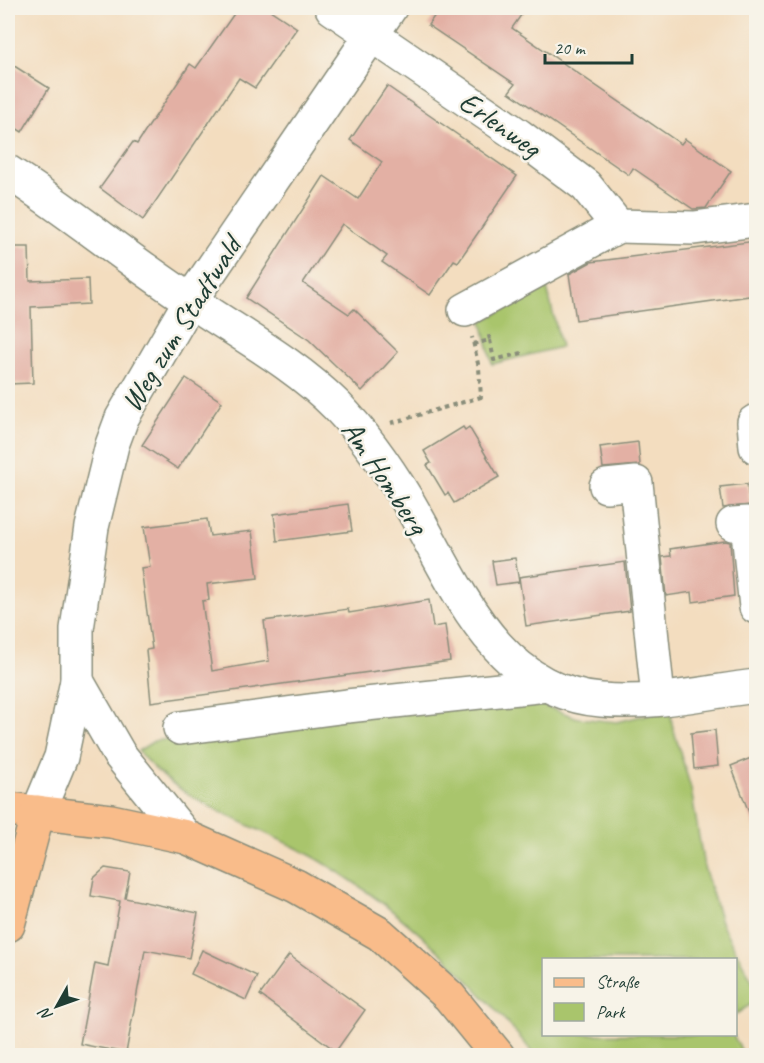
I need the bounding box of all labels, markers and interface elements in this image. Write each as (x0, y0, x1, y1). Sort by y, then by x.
scale bar (545, 27, 632, 65)
text: 20 m (554, 37, 587, 59)
street label: Erlenweg (452, 82, 550, 167)
street label: Weg zum Stadtwald (112, 226, 252, 418)
street label: Am Homberg (333, 413, 438, 543)
legend (542, 958, 737, 1036)
text: Straße (596, 971, 640, 993)
north arrow (27, 976, 87, 1036)
text: Park (596, 1001, 626, 1023)
text: N (33, 1002, 57, 1025)

